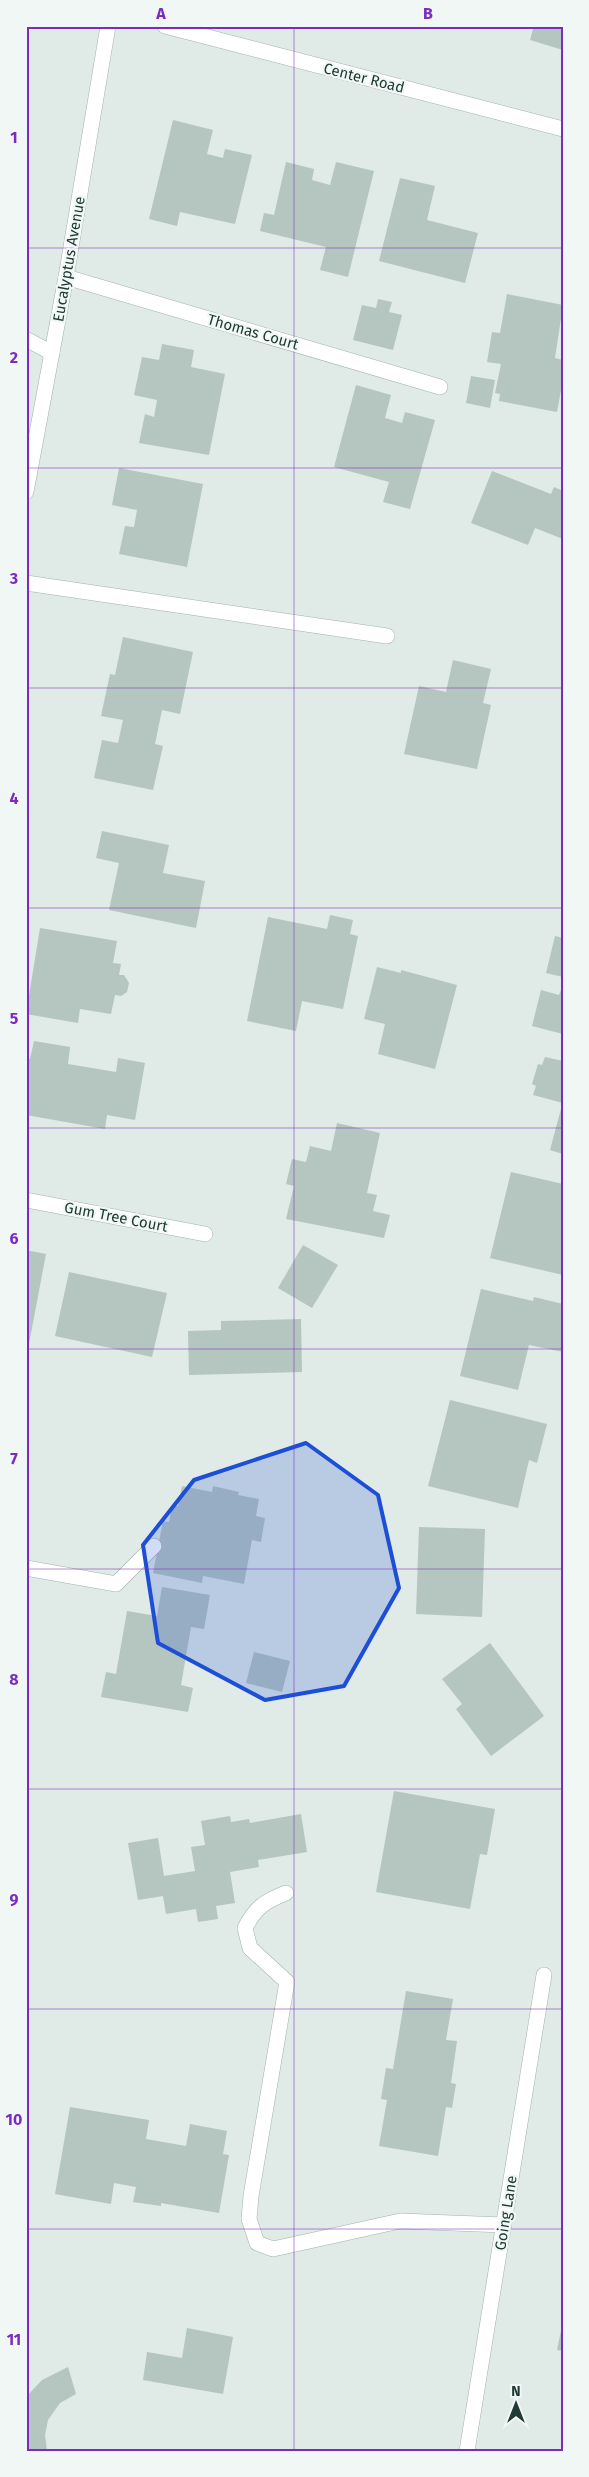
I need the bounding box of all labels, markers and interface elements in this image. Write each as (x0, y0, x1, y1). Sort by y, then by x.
text: A (155, 4, 166, 23)
text: B (423, 4, 433, 23)
street label: Center Road (322, 59, 406, 97)
text: 1 (10, 128, 18, 147)
street label: Eucalyptus Avenue (49, 195, 89, 323)
street label: Thomas Court (205, 310, 301, 354)
text: 2 (10, 348, 18, 367)
text: 3 (9, 569, 18, 588)
text: 4 (9, 789, 19, 808)
text: 5 (10, 1009, 19, 1028)
street label: Gum Tree Court (63, 1198, 170, 1236)
text: 6 (9, 1229, 19, 1248)
text: 7 (10, 1449, 18, 1468)
text: 8 (9, 1670, 19, 1689)
text: 9 (10, 1890, 19, 1909)
text: 10 (6, 2110, 22, 2129)
street label: Going Lane (491, 2174, 521, 2252)
text: 11 (7, 2330, 21, 2349)
north arrow (492, 2380, 542, 2430)
text: N (511, 2383, 521, 2400)

